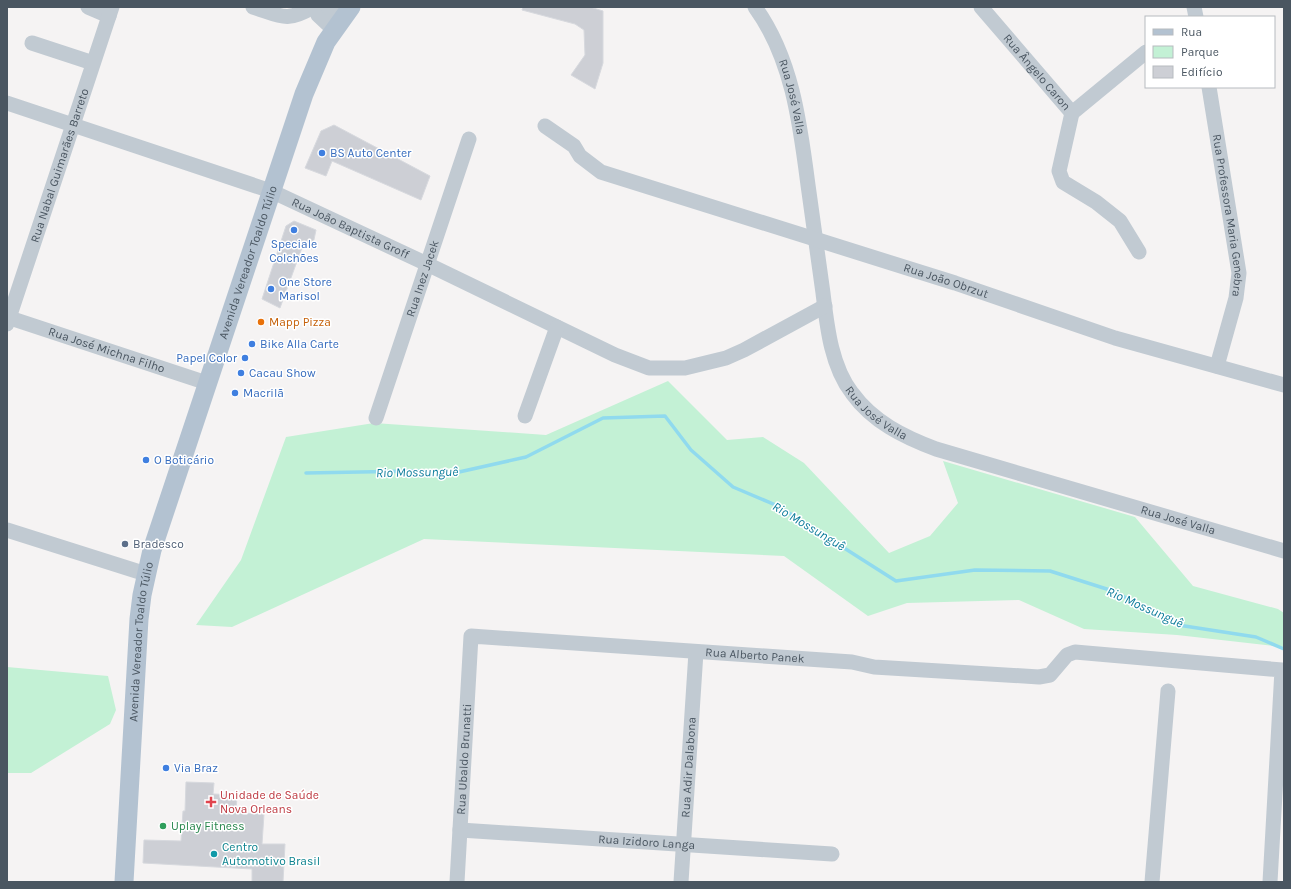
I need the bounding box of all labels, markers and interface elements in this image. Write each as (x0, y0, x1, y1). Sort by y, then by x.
legend (1145, 16, 1275, 88)
text: Rua (1181, 25, 1202, 39)
street label: Rua Ângelo Caron (1000, 31, 1074, 113)
text: Parque (1181, 45, 1219, 59)
street label: Rua José Valla (776, 57, 808, 135)
text: Edifício (1181, 65, 1222, 79)
street label: Rua Nabal Guimarães Barreto (27, 87, 92, 244)
street label: Rua Professora Maria Genebra (1210, 133, 1246, 298)
place label: BS Auto Center (330, 146, 412, 160)
marker: BS Auto Center (317, 148, 327, 158)
street label: Avenida Vereador Toaldo Túlio (216, 184, 280, 341)
street label: Rua João Baptista Groff (290, 195, 412, 262)
marker: Speciale Colchões (289, 225, 299, 235)
place label: Speciale Colchões (269, 237, 319, 265)
street label: Rua Inez Jacek (403, 238, 442, 319)
street label: Rua João Obrzut (902, 260, 991, 301)
place label: One Store Marisol (279, 275, 332, 303)
marker: One Store Marisol (266, 284, 276, 294)
place label: Mapp Pizza (269, 315, 331, 329)
marker: Mapp Pizza (256, 317, 266, 327)
street label: Rua José Michna Filho (47, 324, 167, 376)
place label: Bike Alla Carte (260, 337, 339, 351)
marker: Bike Alla Carte (247, 339, 257, 349)
place label: Papel Color (176, 351, 238, 365)
marker: Papel Color (240, 353, 250, 363)
place label: Cacau Show (249, 366, 316, 380)
marker: Cacau Show (236, 368, 246, 378)
street label: Rua José Valla (842, 383, 910, 443)
place label: Macrilã (243, 386, 284, 400)
marker: Macrilã (230, 388, 240, 398)
place label: O Boticário (154, 453, 214, 467)
marker: O Boticário (141, 455, 151, 465)
water label: Rio Mossunguê (376, 464, 458, 480)
water label: Rio Mossunguê (770, 498, 848, 554)
street label: Rua José Valla (1139, 502, 1217, 538)
place label: Bradesco (133, 537, 184, 551)
marker: Bradesco (120, 539, 130, 549)
street label: Avenida Vereador Toaldo Túlio (126, 560, 156, 722)
water label: Rio Mossunguê (1104, 583, 1186, 631)
street label: Rua Alberto Panek (705, 645, 805, 666)
street label: Rua Ubaldo Brunatti (454, 703, 474, 815)
street label: Rua Adir Dalabona (678, 716, 699, 818)
place label: Via Braz (174, 761, 218, 775)
marker: Via Braz (161, 763, 171, 773)
place label: Unidade de Saúde Nova Orleans (220, 788, 319, 816)
marker: Unidade de Saúde Nova Orleans (205, 796, 217, 808)
place label: Uplay Fitness (171, 819, 245, 833)
marker: Uplay Fitness (158, 821, 168, 831)
street label: Rua Izidoro Langa (598, 832, 696, 852)
place label: Centro Automotivo Brasil (222, 840, 320, 868)
marker: Centro Automotivo Brasil (209, 849, 219, 859)

